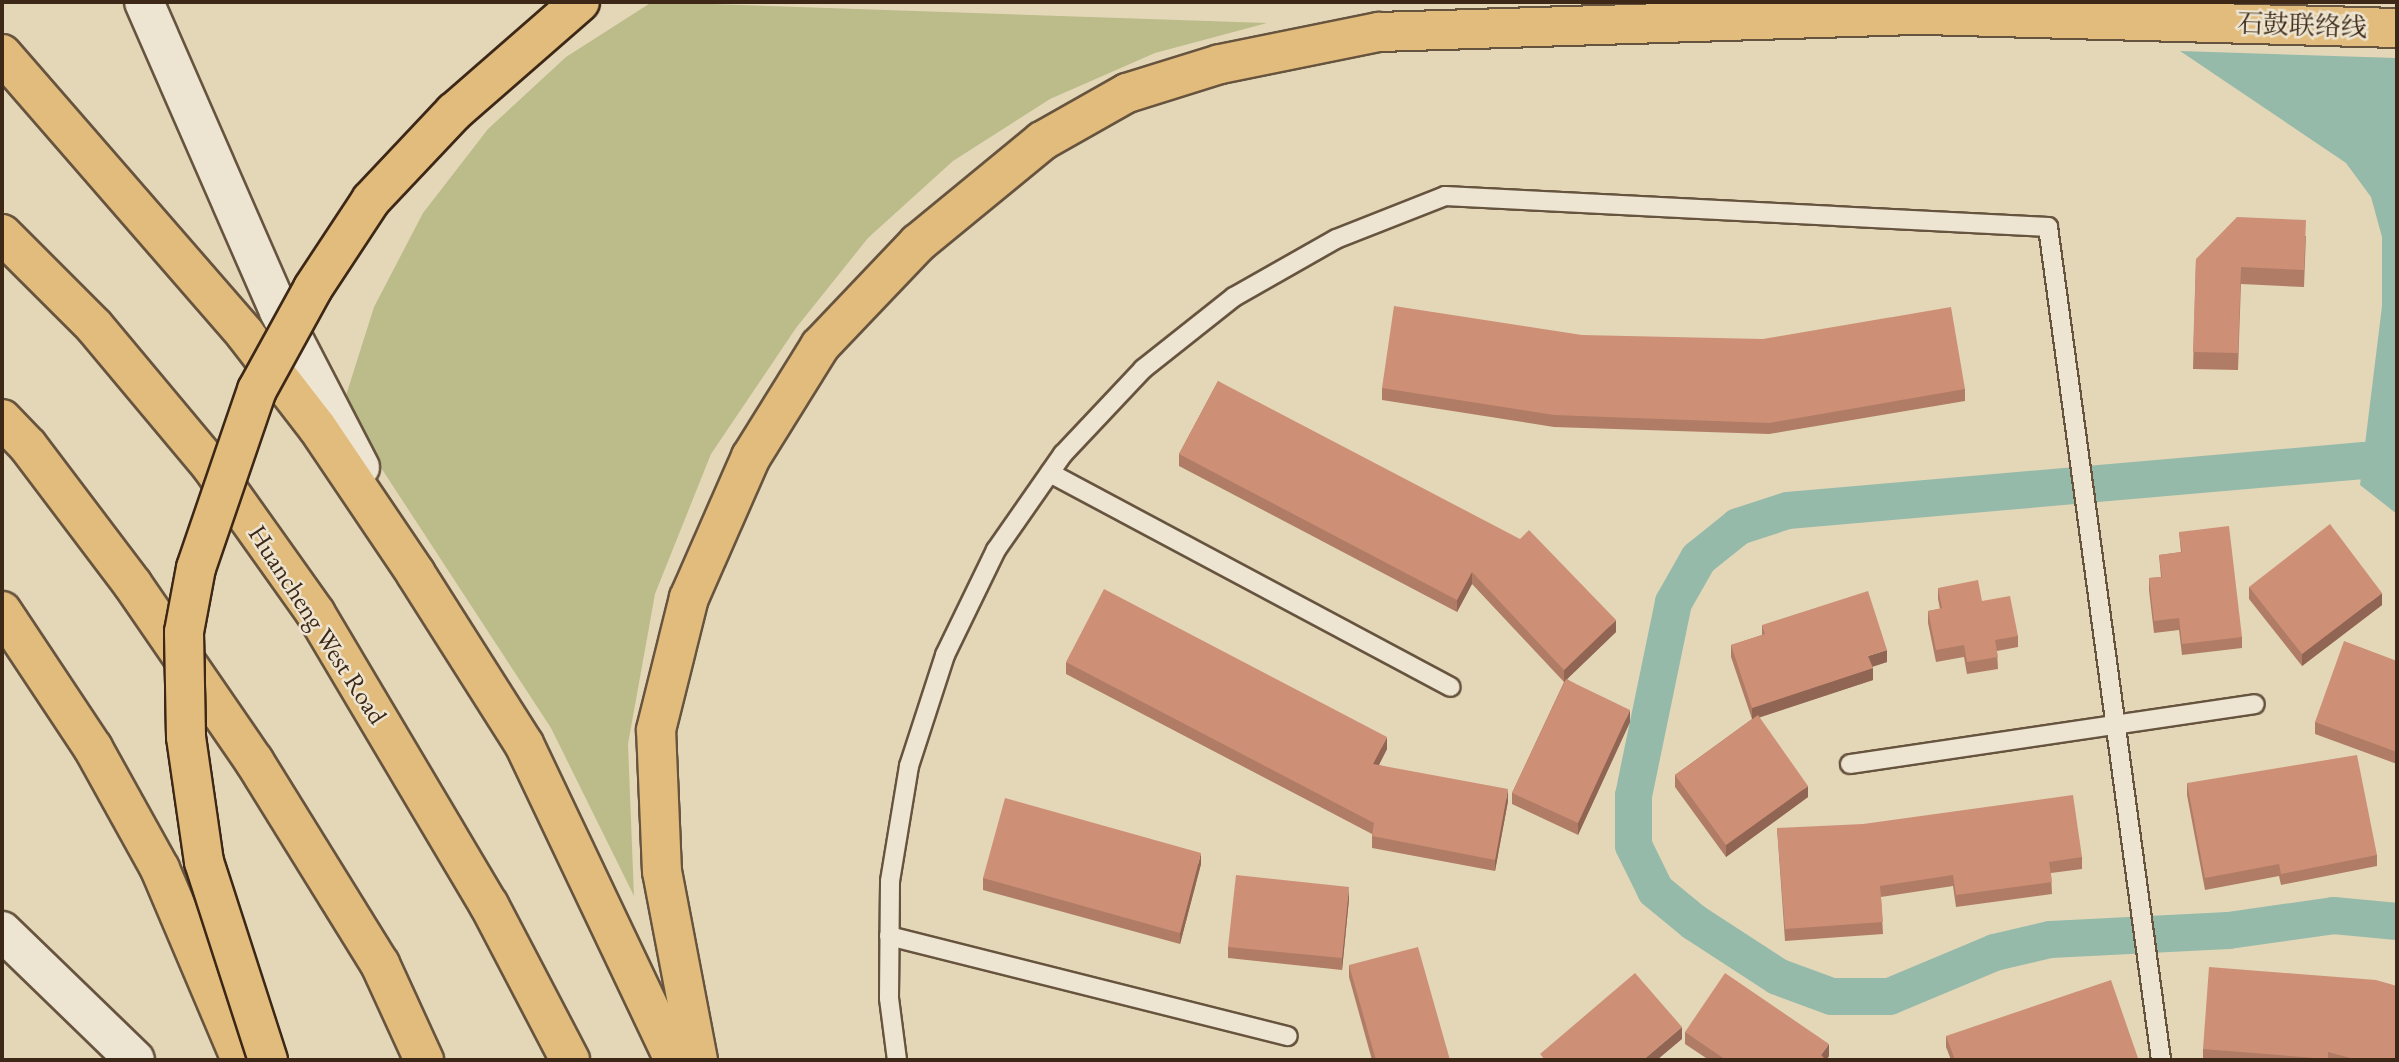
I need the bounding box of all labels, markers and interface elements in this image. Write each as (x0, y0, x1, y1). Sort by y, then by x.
street label: 石鼓联络线 (2236, 8, 2368, 44)
street label: Huancheng West Road (241, 520, 393, 730)

